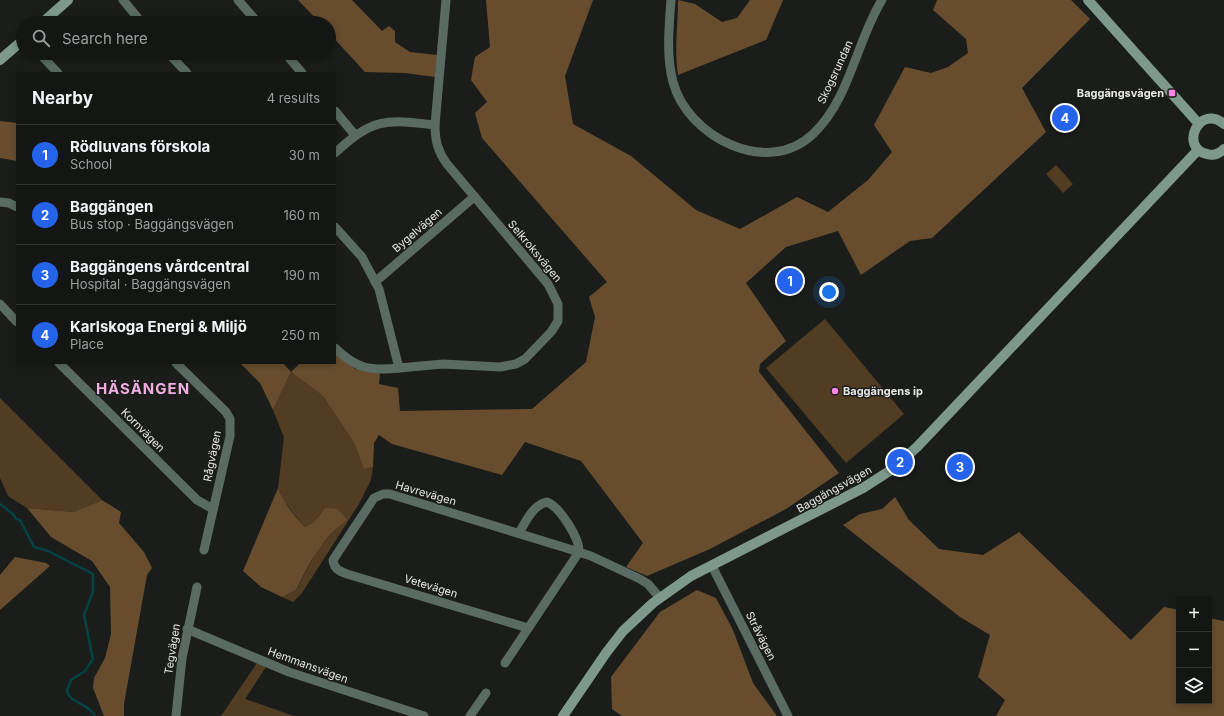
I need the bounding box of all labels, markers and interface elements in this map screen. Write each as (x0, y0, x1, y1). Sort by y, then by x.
search box (16, 16, 336, 60)
icon: search (30, 27, 52, 49)
text: Search here (62, 29, 148, 48)
street label: Skogsrundan (814, 38, 856, 106)
place label: Baggängsvägen (1077, 86, 1164, 100)
text: Nearby (32, 88, 93, 108)
marker: Baggängsvägen (1167, 88, 1177, 98)
text: 4 results (267, 90, 320, 106)
pin: 4 (1052, 103, 1078, 133)
text: Rödluvans förskola (70, 137, 210, 156)
text: 1 (42, 147, 48, 163)
text: 30 m (289, 147, 320, 163)
text: School (70, 156, 112, 172)
text: Baggängen (70, 197, 153, 216)
street label: Bygelvägen (389, 205, 445, 255)
text: 2 (41, 207, 49, 223)
text: 160 m (283, 207, 320, 223)
text: Bus stop · Baggängsvägen (70, 216, 234, 232)
street label: Selkroksvägen (505, 217, 565, 285)
text: Baggängens vårdcentral (70, 257, 249, 276)
pin: 1 (777, 266, 803, 296)
text: 3 (41, 267, 49, 283)
text: 190 m (283, 267, 320, 283)
text: Hospital · Baggängsvägen (70, 276, 231, 292)
your location (819, 282, 839, 302)
text: Karlskoga Energi & Miljö (70, 317, 247, 336)
text: 4 (41, 327, 49, 343)
text: 250 m (281, 327, 320, 343)
text: Place (70, 336, 104, 352)
district label: HÄSÄNGEN (96, 379, 190, 398)
place label: Baggängens ip (843, 384, 923, 398)
marker: Baggängens ip (830, 386, 840, 396)
street label: Kornvägen (118, 405, 168, 455)
street label: Rågvägen (200, 429, 224, 483)
pin: 2 (887, 447, 913, 477)
pin: 3 (947, 452, 973, 482)
street label: Baggängsvägen (794, 463, 874, 515)
street label: Havrevägen (394, 478, 458, 508)
street label: Vetevägen (403, 571, 459, 601)
map controls (1176, 596, 1212, 704)
button: + (1176, 596, 1212, 632)
street label: Stråvägen (743, 609, 779, 663)
street label: Tegvägen (161, 623, 183, 675)
button: − (1176, 632, 1212, 668)
street label: Hemmansvägen (266, 644, 350, 686)
button: layers (1176, 668, 1212, 704)

